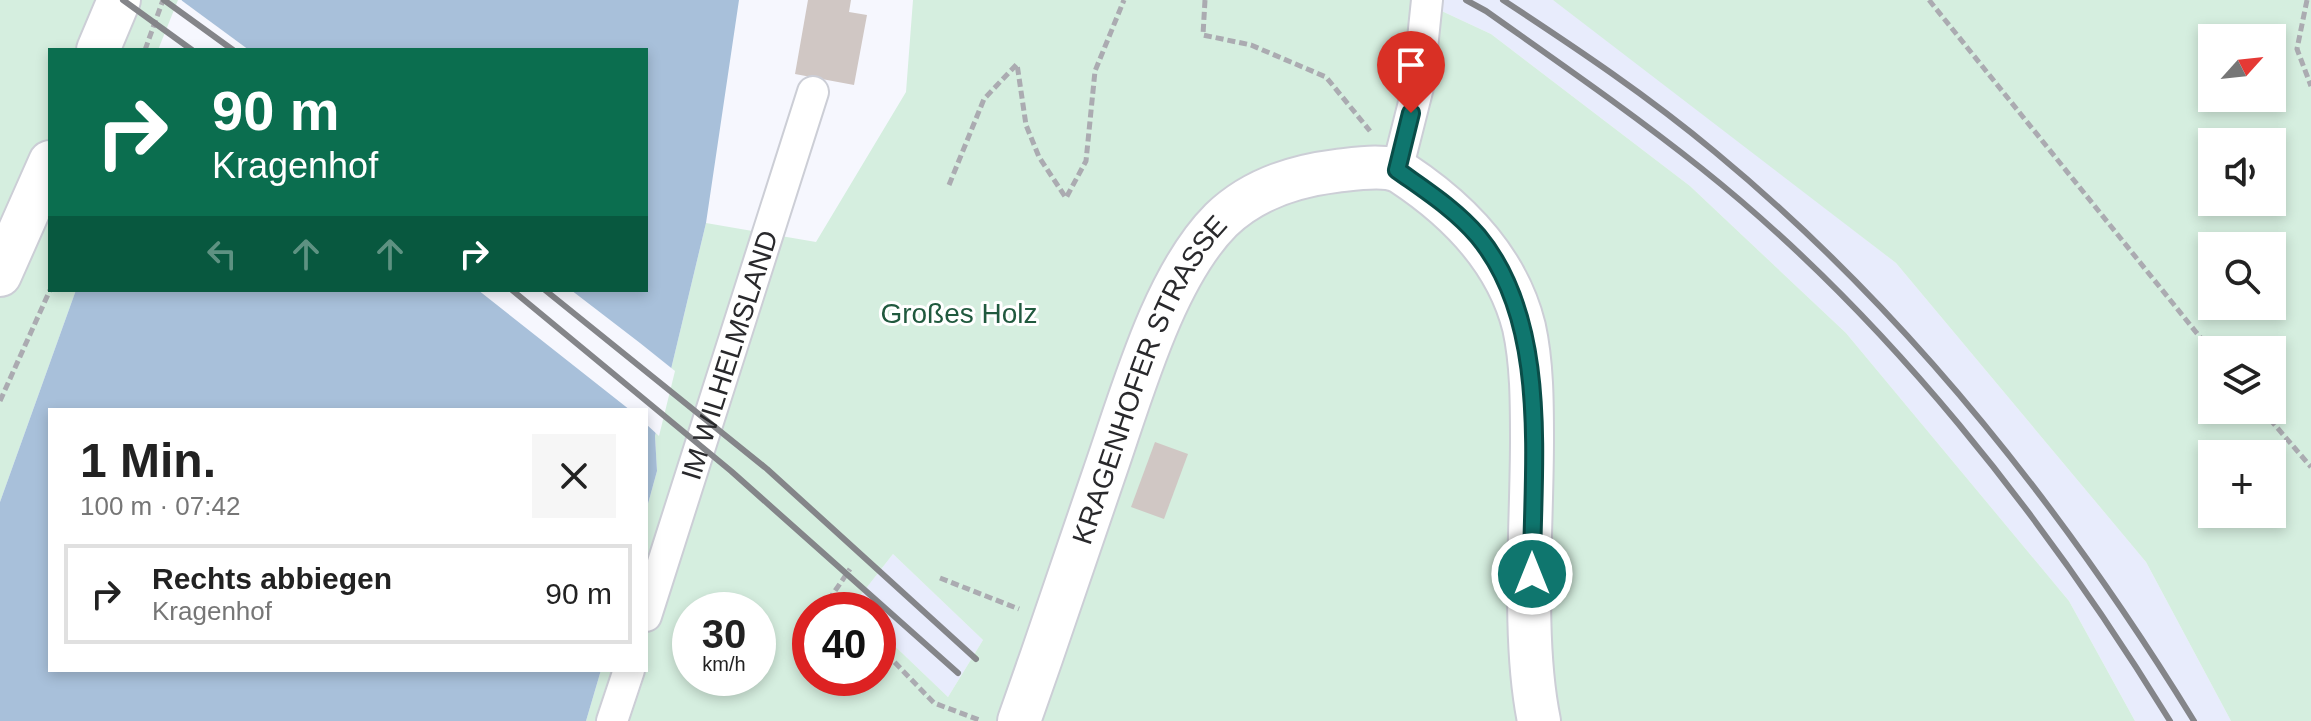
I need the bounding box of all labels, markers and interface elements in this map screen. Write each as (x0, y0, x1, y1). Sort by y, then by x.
north arrow (2198, 24, 2286, 112)
map controls (2198, 24, 2286, 528)
pin (1377, 31, 1445, 113)
icon: arrive (1389, 43, 1433, 87)
text: 90 m (212, 79, 340, 142)
icon: right (80, 80, 184, 184)
button: sound (2198, 128, 2286, 216)
text: Kragenhof (212, 145, 378, 186)
street label: KRAGENHOFER STRASSE (1066, 209, 1233, 548)
street label: IM WILHELMSLAND (675, 226, 783, 483)
icon: left (200, 232, 244, 276)
icon: ahead (284, 232, 328, 276)
icon: ahead (368, 232, 412, 276)
icon: right (452, 232, 496, 276)
button: search (2198, 232, 2286, 320)
park label: Großes Holz (880, 298, 1038, 329)
button: layers (2198, 336, 2286, 424)
text: 1 Min. (80, 434, 216, 487)
button: close (532, 434, 616, 518)
button: + (2198, 440, 2286, 528)
text: 100 m · 07:42 (80, 491, 240, 521)
position arrow (1490, 532, 1574, 616)
text: Rechts abbiegen (152, 562, 392, 595)
icon: right (84, 572, 128, 616)
text: 90 m (545, 577, 612, 610)
speed limit sign: 40 (792, 592, 896, 696)
text: Kragenhof (152, 596, 272, 626)
text: 30 (702, 612, 746, 656)
text: km/h (702, 653, 746, 675)

